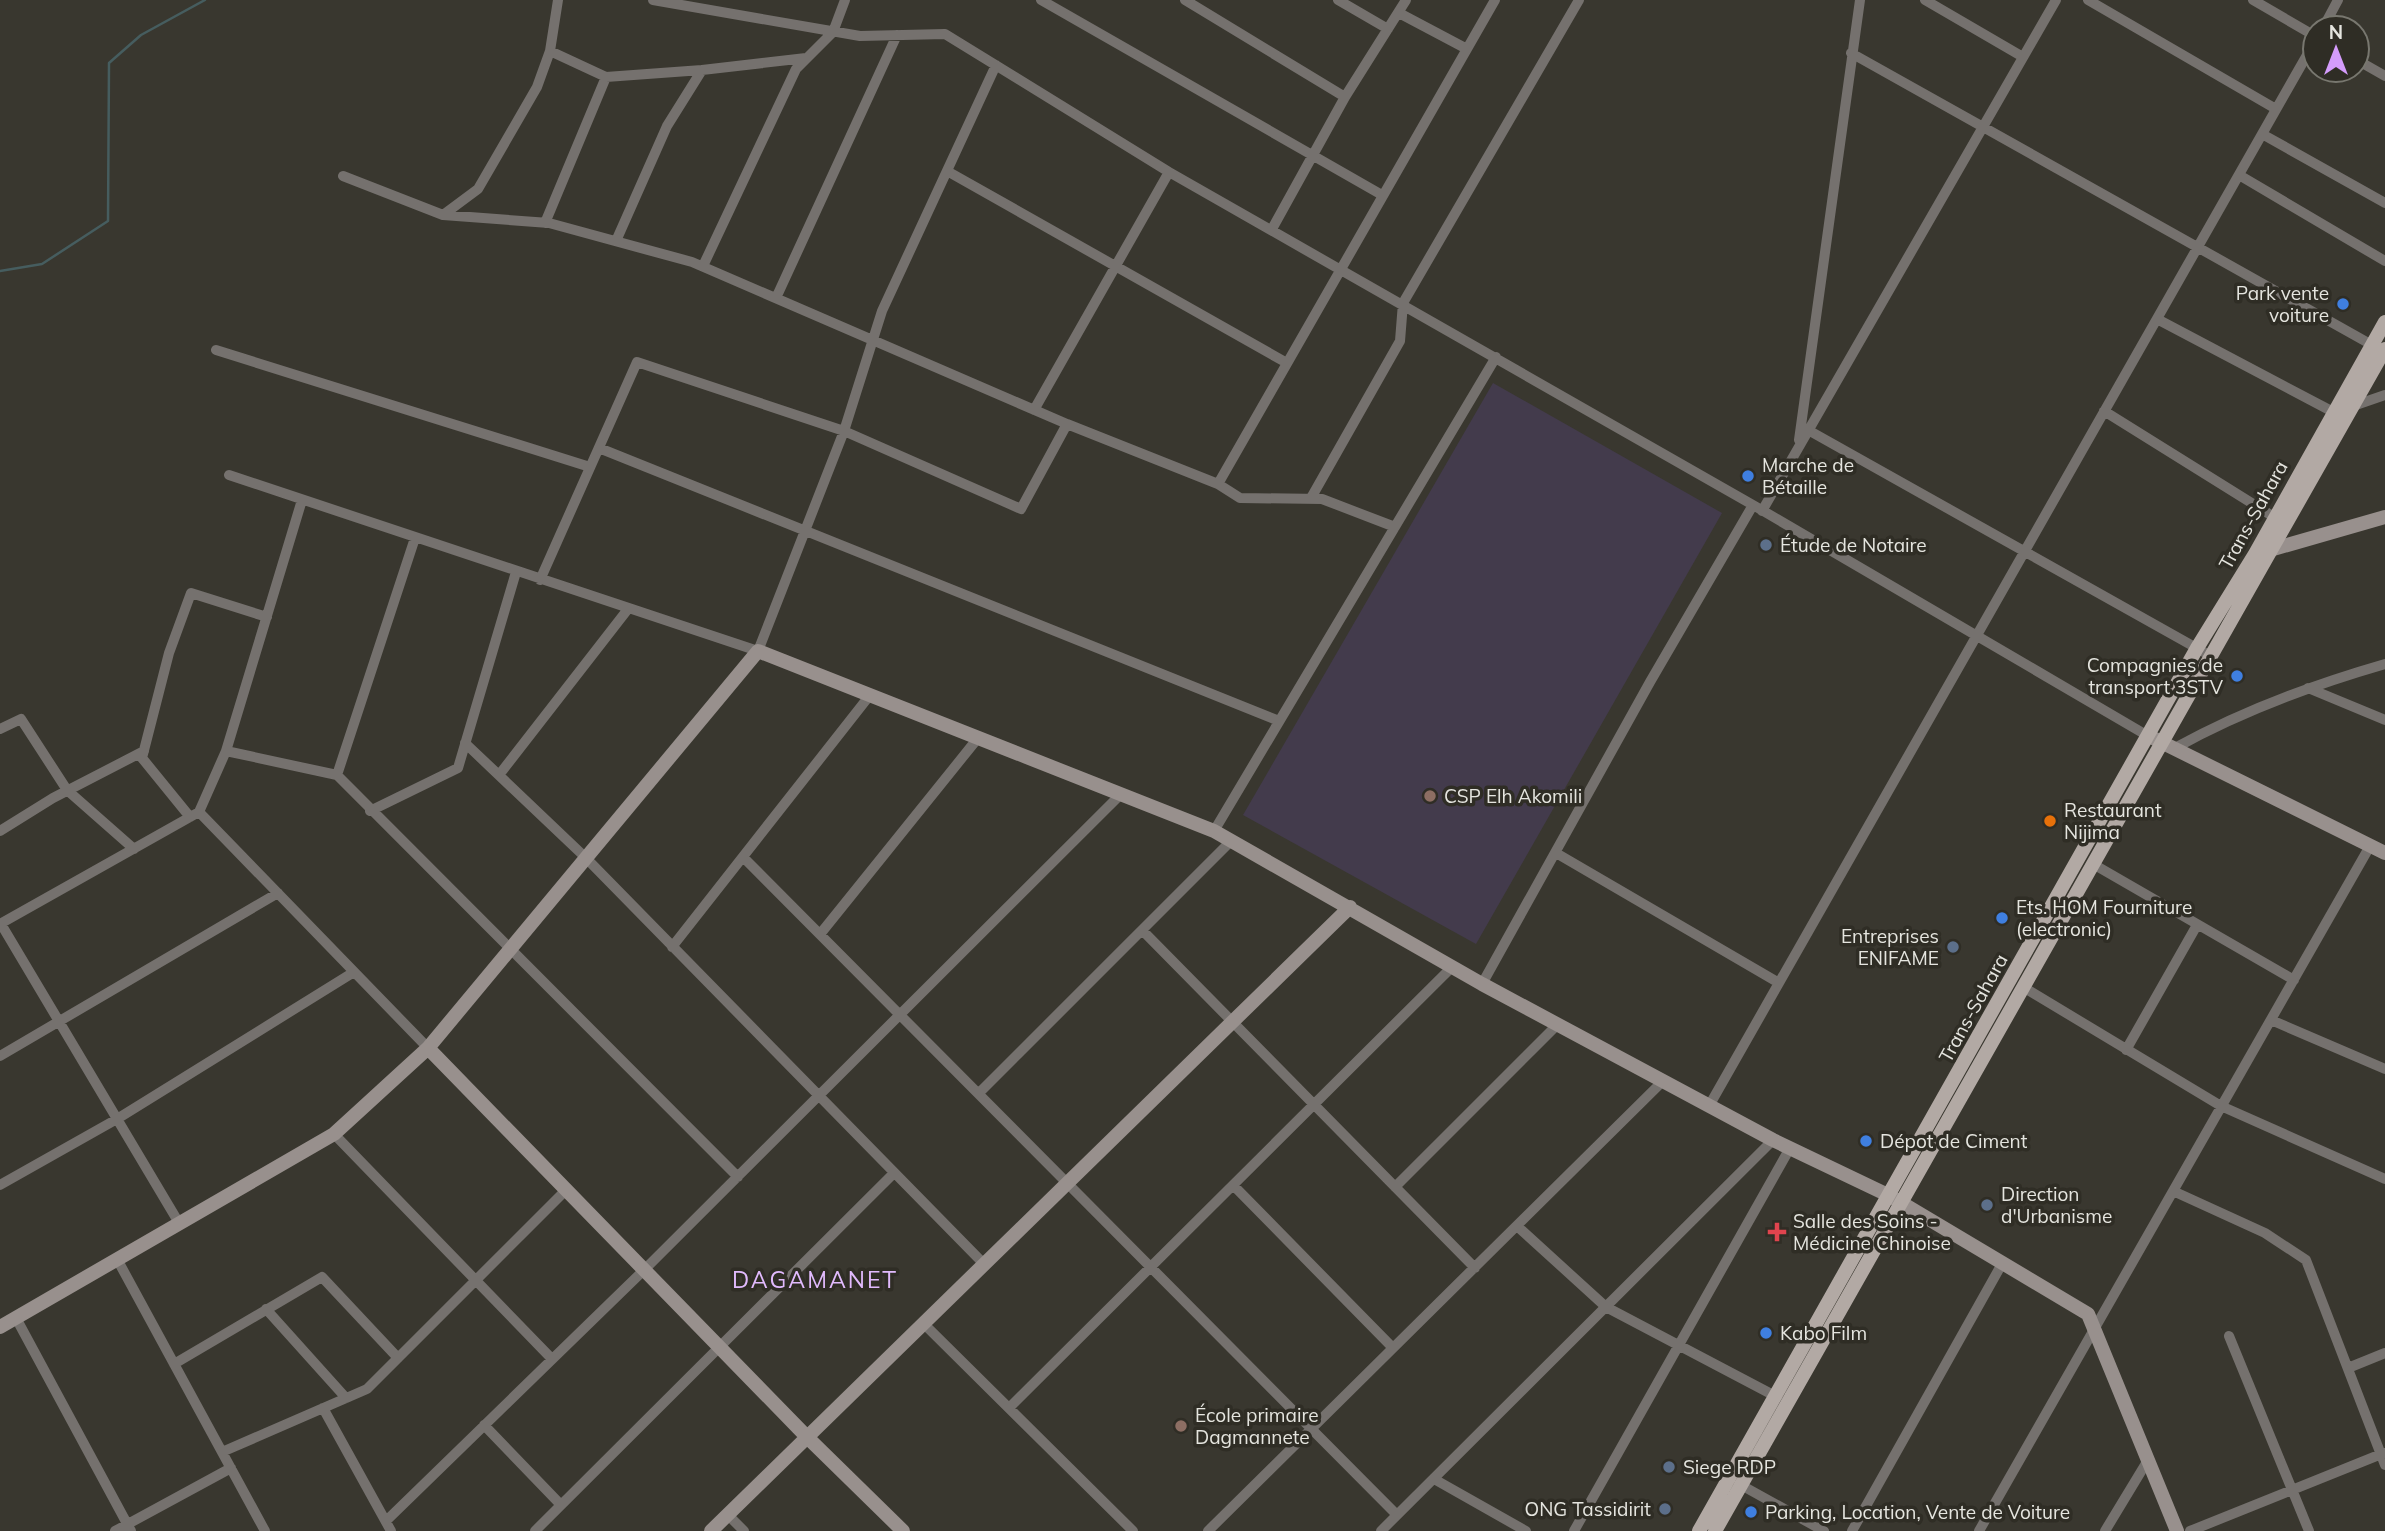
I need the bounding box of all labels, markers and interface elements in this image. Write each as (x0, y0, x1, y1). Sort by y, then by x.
north arrow (2301, 14, 2371, 84)
text: N (2329, 20, 2343, 44)
place label: Park vente voiture (2236, 281, 2329, 327)
marker: Park vente voiture (2335, 296, 2351, 312)
place label: Marche de Bétaille (1762, 453, 1854, 499)
street label: Trans-Sahara (2213, 456, 2293, 574)
marker: Marche de Bétaille (1740, 468, 1756, 484)
place label: Étude de Notaire (1780, 533, 1927, 557)
marker: Étude de Notaire (1758, 537, 1774, 553)
place label: Compagnies de transport 3STV (2087, 653, 2224, 699)
marker: Compagnies de transport 3STV (2229, 668, 2245, 684)
place label: CSP Elh Akomili (1444, 784, 1582, 808)
marker: CSP Elh Akomili (1422, 788, 1438, 804)
place label: Restaurant Nijima (2064, 798, 2162, 844)
marker: Restaurant Nijima (2042, 813, 2058, 829)
place label: Ets. HOM Fourniture (electronic) (2016, 895, 2192, 941)
marker: Ets. HOM Fourniture (electronic) (1994, 910, 2010, 926)
place label: Entreprises ENIFAME (1841, 924, 1939, 970)
marker: Entreprises ENIFAME (1945, 939, 1961, 955)
street label: Trans-Sahara (1933, 949, 2013, 1067)
place label: Dépot de Ciment (1880, 1129, 2028, 1153)
marker: Dépot de Ciment (1858, 1133, 1874, 1149)
place label: Direction d'Urbanisme (2001, 1182, 2112, 1228)
marker: Direction d'Urbanisme (1979, 1197, 1995, 1213)
place label: Salle des Soins - Médicine Chinoise (1793, 1209, 1951, 1255)
marker: Salle des Soins - Médicine Chinoise (1767, 1222, 1787, 1242)
district label: DAGAMANET (732, 1265, 898, 1294)
place label: Kabo Film (1780, 1321, 1867, 1345)
marker: Kabo Film (1758, 1325, 1774, 1341)
place label: École primaire Dagmannete (1195, 1403, 1319, 1449)
marker: École primaire Dagmannete (1173, 1418, 1189, 1434)
place label: Siege RDP (1683, 1455, 1776, 1479)
marker: Siege RDP (1661, 1459, 1677, 1475)
place label: ONG Tassidirit (1525, 1497, 1651, 1521)
place label: Parking, Location, Vente de Voiture (1765, 1500, 2070, 1524)
marker: ONG Tassidirit (1657, 1501, 1673, 1517)
marker: Parking, Location, Vente de Voiture (1743, 1504, 1759, 1520)

